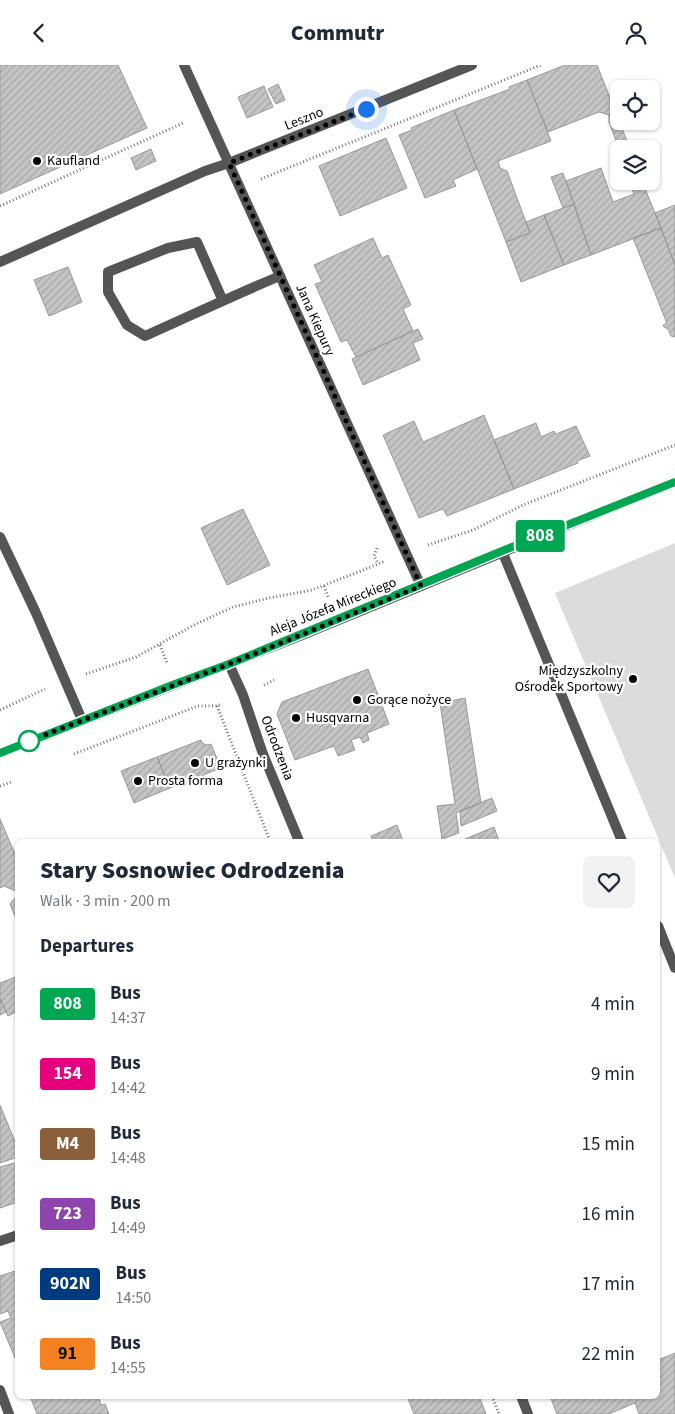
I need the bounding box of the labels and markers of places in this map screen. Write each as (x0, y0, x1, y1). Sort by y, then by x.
place label: Kaufland (47, 151, 100, 171)
marker: Kaufland (31, 155, 43, 167)
place label: Międzyszkolny Ośrodek Sportowy (515, 661, 623, 697)
marker: Międzyszkolny Ośrodek Sportowy (627, 673, 639, 685)
place label: Gorące nożyce (367, 690, 451, 710)
marker: Gorące nożyce (351, 694, 363, 706)
place label: Husqvarna (306, 708, 369, 728)
marker: Husqvarna (290, 712, 302, 724)
unlabelled marker (18, 730, 40, 752)
place label: U grażynki (205, 753, 266, 773)
marker: U grażynki (189, 757, 201, 769)
place label: Prosta forma (148, 771, 223, 791)
marker: Prosta forma (132, 775, 144, 787)

